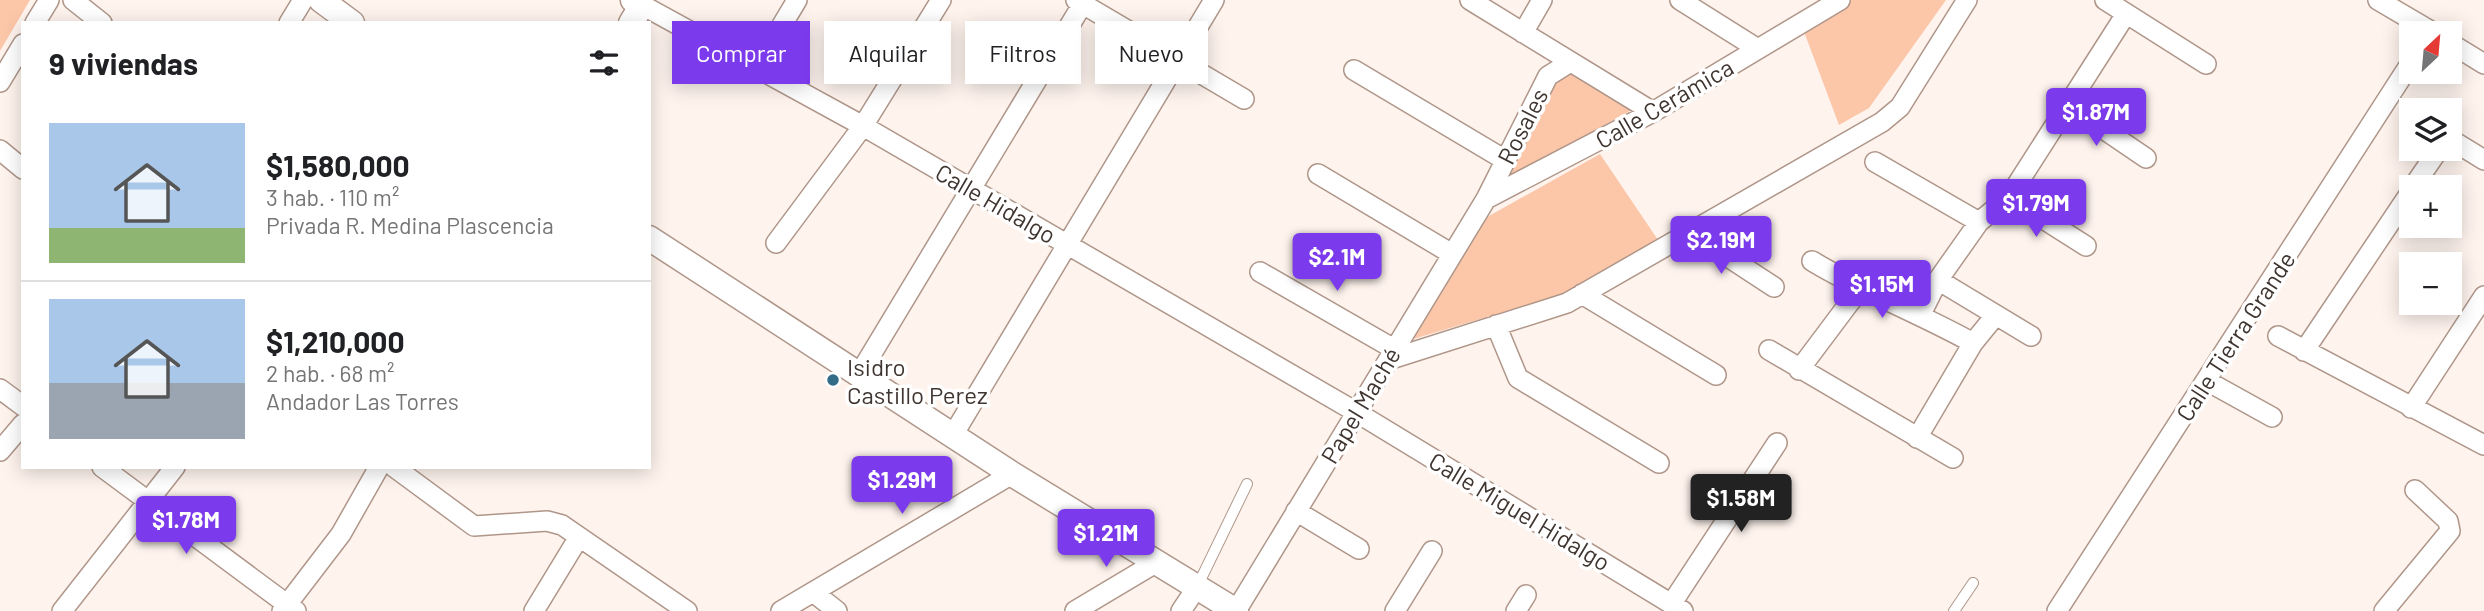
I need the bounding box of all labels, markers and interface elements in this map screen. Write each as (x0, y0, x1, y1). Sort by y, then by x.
chip: Comprar (672, 21, 810, 84)
chip: Alquilar (824, 21, 951, 84)
chip: Filtros (965, 21, 1081, 84)
chip: Nuevo (1095, 21, 1208, 84)
north arrow (2399, 21, 2462, 84)
map controls (2399, 21, 2462, 315)
icon: filters (585, 44, 623, 82)
text: 9 viviendas (49, 45, 198, 81)
street label: Calle Cerámica (1590, 52, 1738, 154)
street label: Rosales (1491, 83, 1553, 169)
pin: $1.87M (2039, 88, 2153, 148)
text: $1.87M (2062, 97, 2130, 125)
button: layers (2399, 98, 2462, 161)
text: $1,580,000 (266, 147, 410, 183)
icon: home (105, 151, 189, 235)
street label: Calle Hidalgo (931, 157, 1061, 249)
button: + (2399, 175, 2462, 238)
pin: $1.79M (1979, 180, 2093, 239)
text: 3 hab. · 110 m² (266, 183, 399, 211)
text: $1.79M (2002, 188, 2070, 216)
text: Privada R. Medina Plascencia (266, 211, 554, 239)
pin: $2.19M (1664, 216, 1778, 276)
text: $2.19M (1686, 225, 1756, 253)
pin: $2.1M (1288, 233, 1386, 293)
text: $2.1M (1309, 242, 1365, 270)
street label: Calle Tierra Grande (2169, 246, 2301, 426)
button: − (2399, 252, 2462, 315)
pin: $1.15M (1825, 260, 1939, 320)
text: $1.15M (1850, 269, 1914, 297)
text: $1,210,000 (266, 323, 405, 359)
icon: home (105, 327, 189, 411)
street label: Papel Maché (1314, 342, 1406, 468)
place label: Isidro Castillo Perez (847, 352, 988, 409)
text: 2 hab. · 68 m² (266, 359, 395, 387)
marker: Isidro Castillo Perez (825, 372, 841, 388)
text: Andador Las Torres (266, 387, 459, 415)
street label: Calle Miguel Hidalgo (1424, 446, 1616, 576)
pin: $1.29M (845, 456, 959, 516)
text: $1.29M (867, 465, 937, 493)
pin: $1.58M (1684, 475, 1798, 534)
text: $1.58M (1707, 483, 1775, 511)
pin: $1.78M (129, 496, 243, 556)
text: $1.78M (152, 505, 220, 533)
pin: $1.21M (1049, 510, 1163, 569)
text: $1.21M (1074, 518, 1138, 546)

